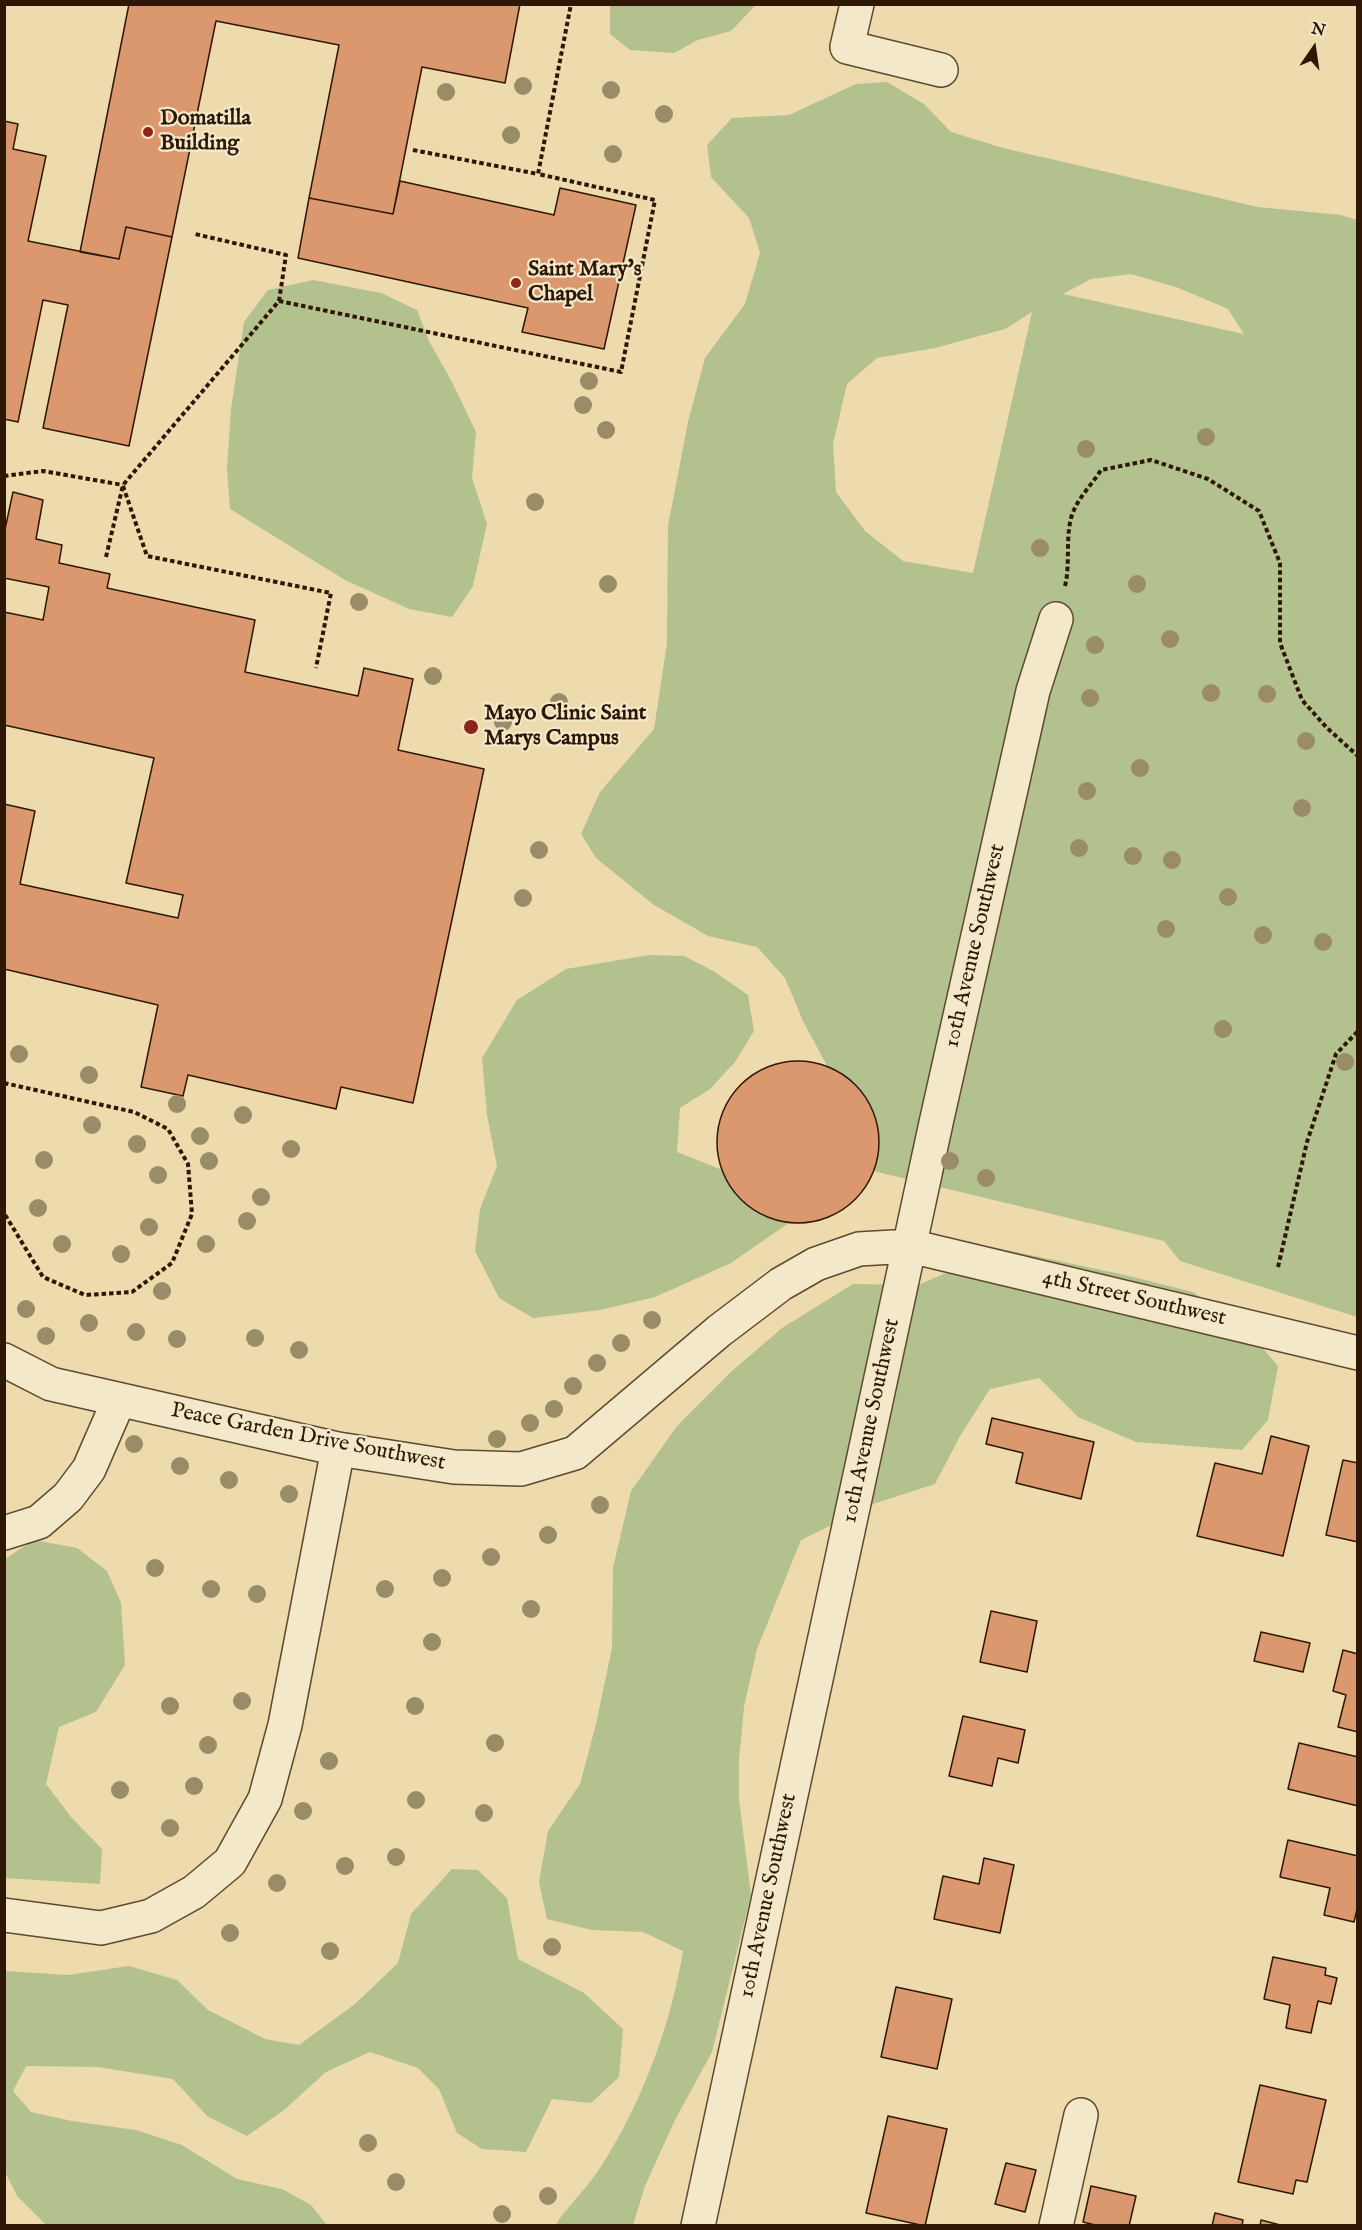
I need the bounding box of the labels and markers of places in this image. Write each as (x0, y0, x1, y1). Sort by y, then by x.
place label: Domatilla Building (160, 106, 251, 158)
marker: Domatilla Building (141, 125, 155, 139)
place label: Saint Mary's Chapel (528, 257, 641, 308)
marker: Saint Mary's Chapel (509, 276, 523, 290)
place label: Mayo Clinic Saint Marys Campus (484, 701, 646, 752)
marker: Mayo Clinic Saint Marys Campus (462, 718, 480, 736)

